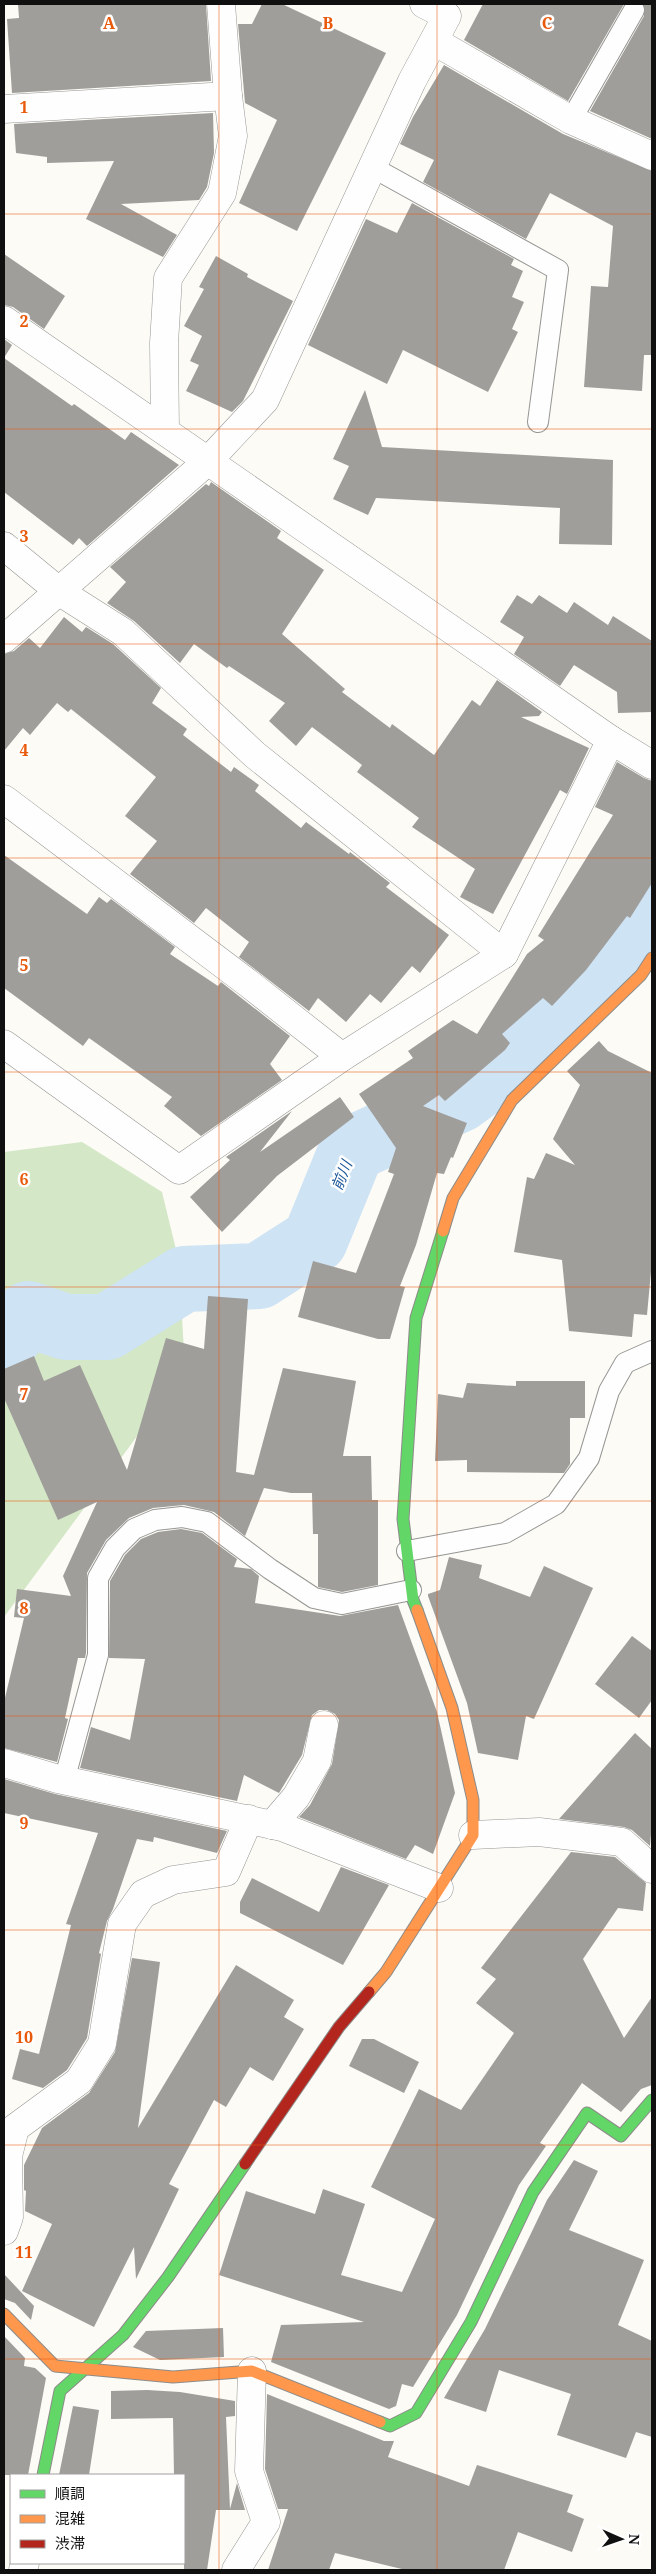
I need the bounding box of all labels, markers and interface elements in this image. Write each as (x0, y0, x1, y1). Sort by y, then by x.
text: A (103, 12, 116, 34)
text: B (323, 12, 334, 34)
text: C (542, 12, 553, 34)
text: 1 (19, 96, 29, 118)
text: 2 (19, 310, 29, 332)
text: 3 (19, 525, 29, 547)
text: 4 (19, 739, 29, 761)
text: 5 (19, 954, 29, 976)
water label: 前川 (326, 1155, 357, 1193)
text: 6 (19, 1168, 29, 1190)
text: 7 (19, 1383, 29, 1405)
text: 8 (19, 1597, 29, 1619)
text: 9 (19, 1812, 29, 1834)
text: 10 (15, 2026, 33, 2048)
text: 11 (15, 2241, 33, 2263)
legend (10, 2474, 185, 2564)
text: 順調 (55, 2483, 85, 2503)
text: 混雑 (55, 2508, 85, 2528)
north arrow (596, 2514, 646, 2564)
text: 渋滞 (55, 2533, 85, 2553)
text: N (625, 2534, 644, 2545)

